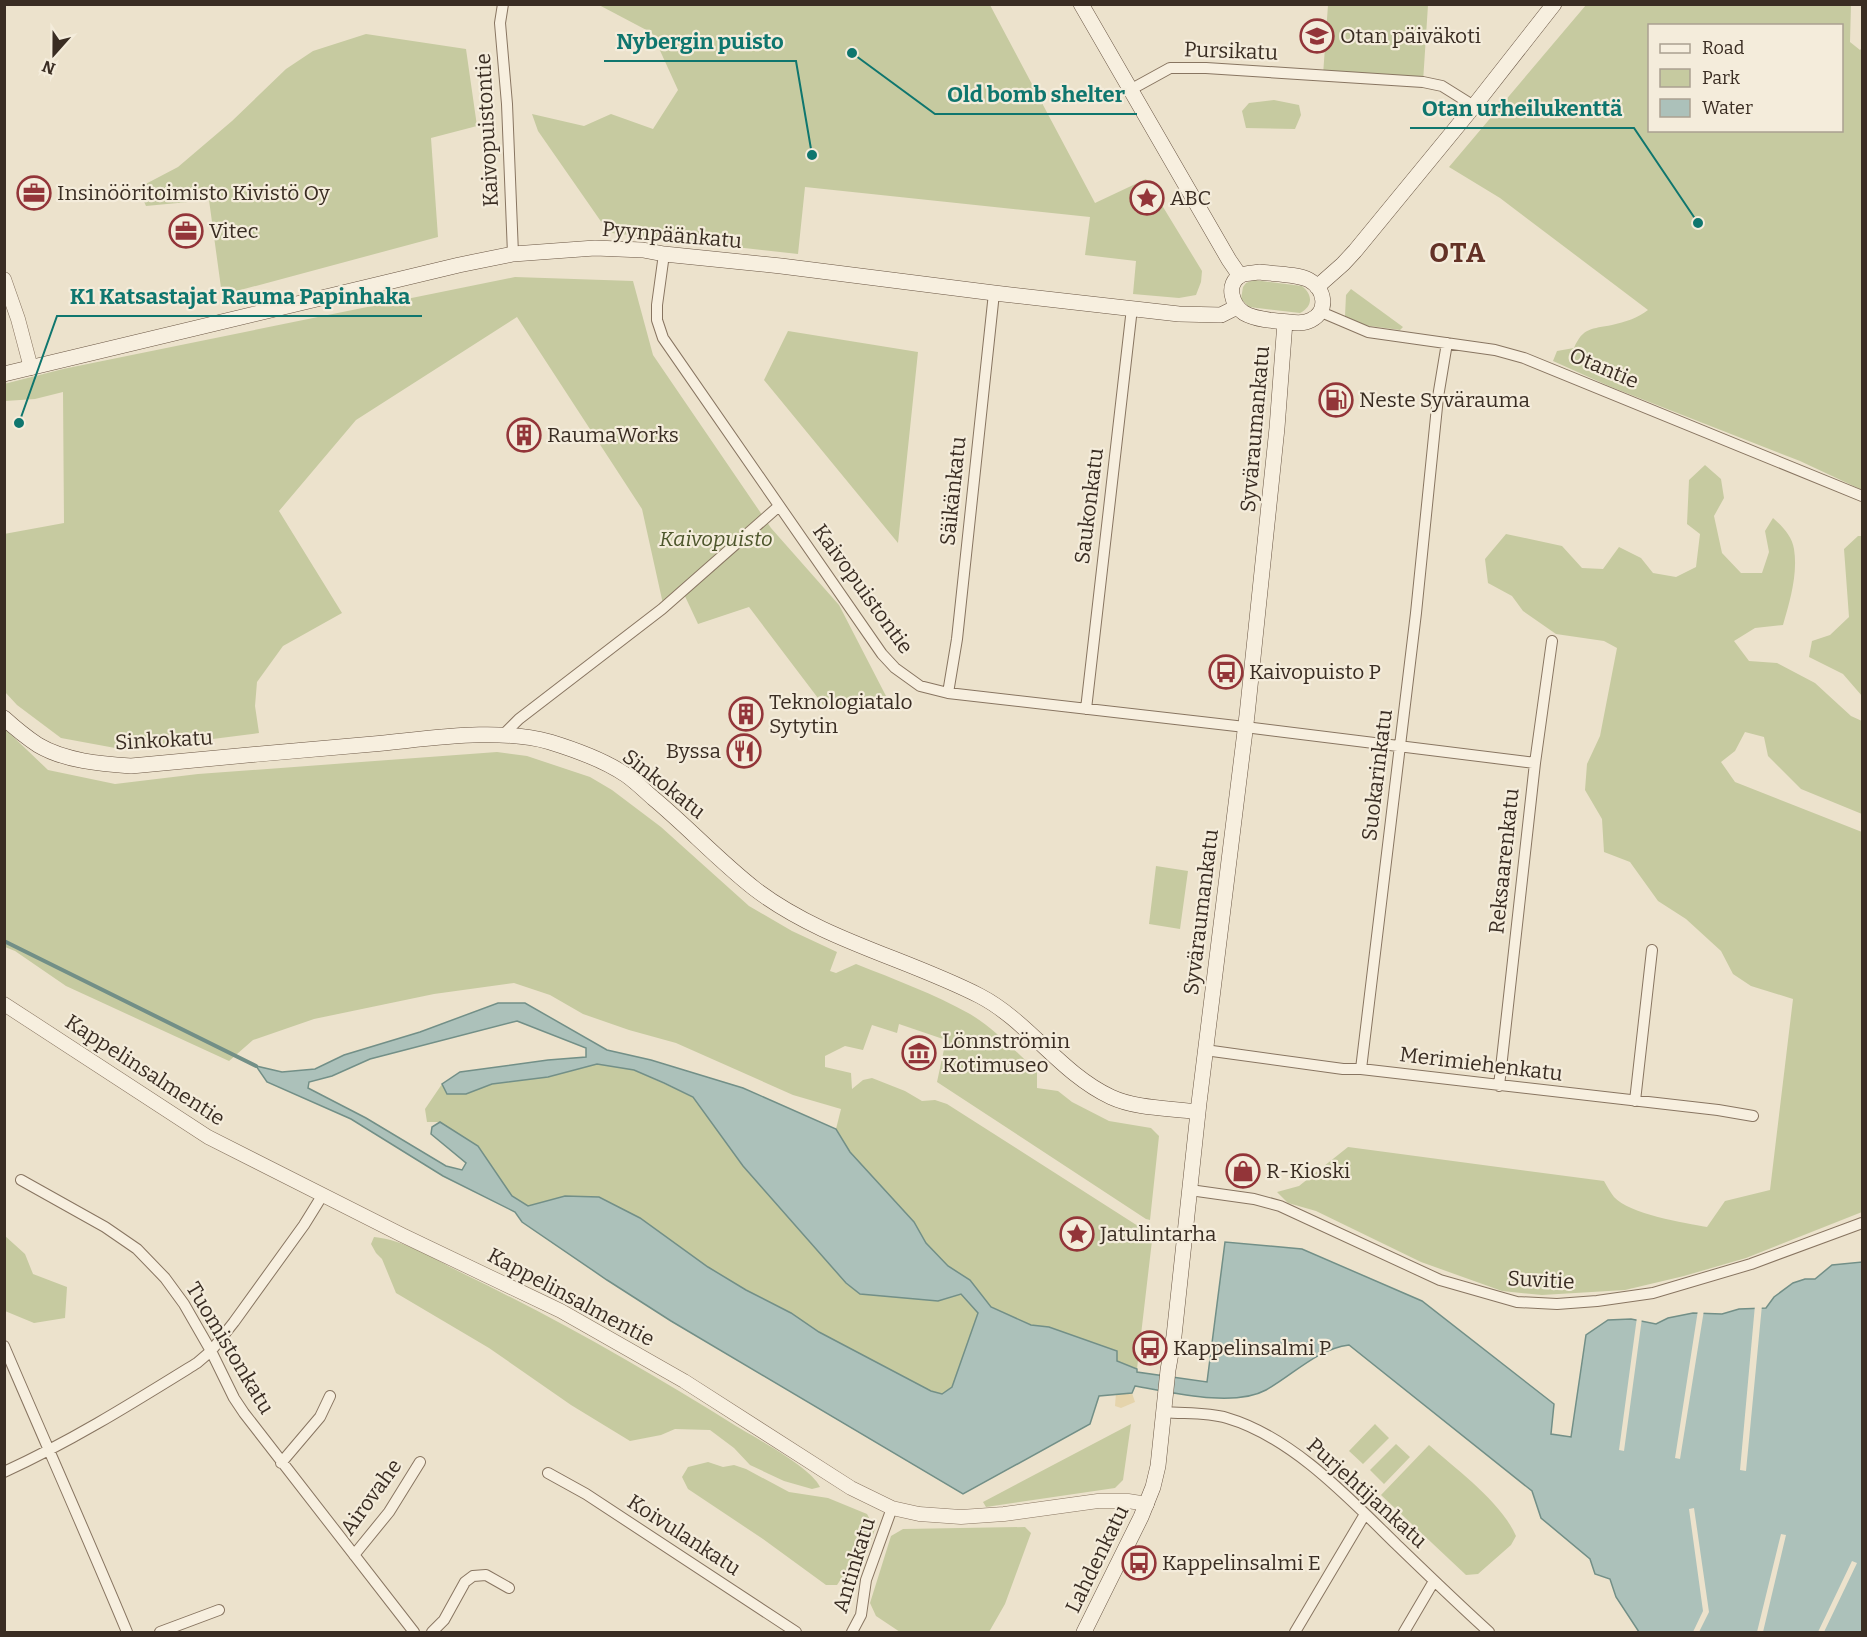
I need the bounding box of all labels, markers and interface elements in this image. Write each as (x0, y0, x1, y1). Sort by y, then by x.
school or university icon: Otan päiväkoti (1299, 18, 1335, 54)
callout: Nybergin puisto (604, 21, 796, 61)
place label: Otan päiväkoti (1340, 23, 1481, 49)
north arrow (24, 24, 84, 84)
legend (1648, 24, 1843, 132)
text: Nybergin puisto (616, 28, 784, 55)
street label: Pursikatu (1184, 36, 1278, 66)
text: Road (1702, 37, 1745, 59)
street label: Kaivopuistontie (470, 52, 504, 208)
text: N (40, 56, 58, 79)
text: Park (1702, 67, 1741, 89)
callout: Old bomb shelter (935, 74, 1137, 114)
text: Old bomb shelter (947, 81, 1126, 108)
callout: Otan urheilukenttä (1410, 88, 1634, 128)
text: Otan urheilukenttä (1422, 95, 1623, 122)
text: Water (1702, 97, 1753, 119)
office icon: Insinööritoimisto Kivistö Oy (16, 175, 52, 211)
place label: Insinööritoimisto Kivistö Oy (57, 180, 331, 206)
place icon: ABC (1129, 180, 1165, 216)
place label: ABC (1170, 185, 1211, 211)
office icon: Vitec (168, 213, 204, 249)
street label: Pyynpäänkatu (601, 216, 743, 254)
place label: Vitec (209, 218, 259, 244)
district label: OTA (1429, 237, 1487, 269)
callout: K1 Katsastajat Rauma Papinhaka (57, 276, 422, 316)
text: K1 Katsastajat Rauma Papinhaka (70, 283, 411, 310)
street label: Otantie (1565, 342, 1643, 394)
street label: Syväraumankatu (1235, 345, 1275, 513)
fuel station icon: Neste Syvärauma (1318, 382, 1354, 418)
place label: Neste Syvärauma (1359, 387, 1531, 413)
building icon: RaumaWorks (506, 417, 542, 453)
place label: RaumaWorks (547, 422, 679, 448)
street label: Säikänkatu (934, 435, 972, 547)
street label: Saukonkatu (1069, 447, 1109, 565)
street label: Kaivopuistontie (807, 519, 919, 659)
park label: Kaivopuisto (659, 526, 773, 552)
bus stop icon: Kaivopuisto P (1208, 654, 1244, 690)
place label: Kaivopuisto P (1249, 659, 1381, 685)
place label: Teknologiatalo Sytytin (769, 689, 913, 739)
building icon: Teknologiatalo Sytytin (728, 696, 764, 732)
street label: Suokarinkatu (1356, 708, 1398, 842)
street label: Sinkokatu (114, 724, 214, 756)
restaurant icon: Byssa (726, 733, 762, 769)
place label: Byssa (666, 738, 722, 764)
street label: Sinkokatu (617, 744, 711, 824)
street label: Reksaarenkatu (1483, 787, 1525, 935)
street label: Syväraumankatu (1178, 828, 1224, 996)
street label: Kappelinsalmentie (60, 1009, 230, 1131)
place label: Lönnströmin Kotimuseo (942, 1028, 1070, 1078)
museum icon: Lönnströmin Kotimuseo (901, 1035, 937, 1071)
street label: Merimiehenkatu (1398, 1041, 1564, 1087)
shop icon: R-Kioski (1225, 1153, 1261, 1189)
place label: R-Kioski (1266, 1158, 1350, 1184)
place icon: Jatulintarha (1059, 1216, 1095, 1252)
place label: Jatulintarha (1099, 1221, 1217, 1247)
street label: Kappelinsalmentie (483, 1242, 659, 1352)
street label: Suvitie (1507, 1265, 1575, 1295)
street label: Tuomistonkatu (180, 1277, 280, 1419)
bus stop icon: Kappelinsalmi P (1132, 1330, 1168, 1366)
place label: Kappelinsalmi P (1173, 1335, 1331, 1361)
street label: Purjehtijankatu (1302, 1432, 1432, 1554)
street label: Airovahe (335, 1454, 407, 1540)
street label: Koivulankatu (622, 1489, 746, 1581)
street label: Lahdenkatu (1060, 1501, 1134, 1617)
street label: Antinkatu (827, 1514, 881, 1616)
bus stop icon: Kappelinsalmi E (1121, 1545, 1157, 1581)
place label: Kappelinsalmi E (1162, 1550, 1321, 1576)

